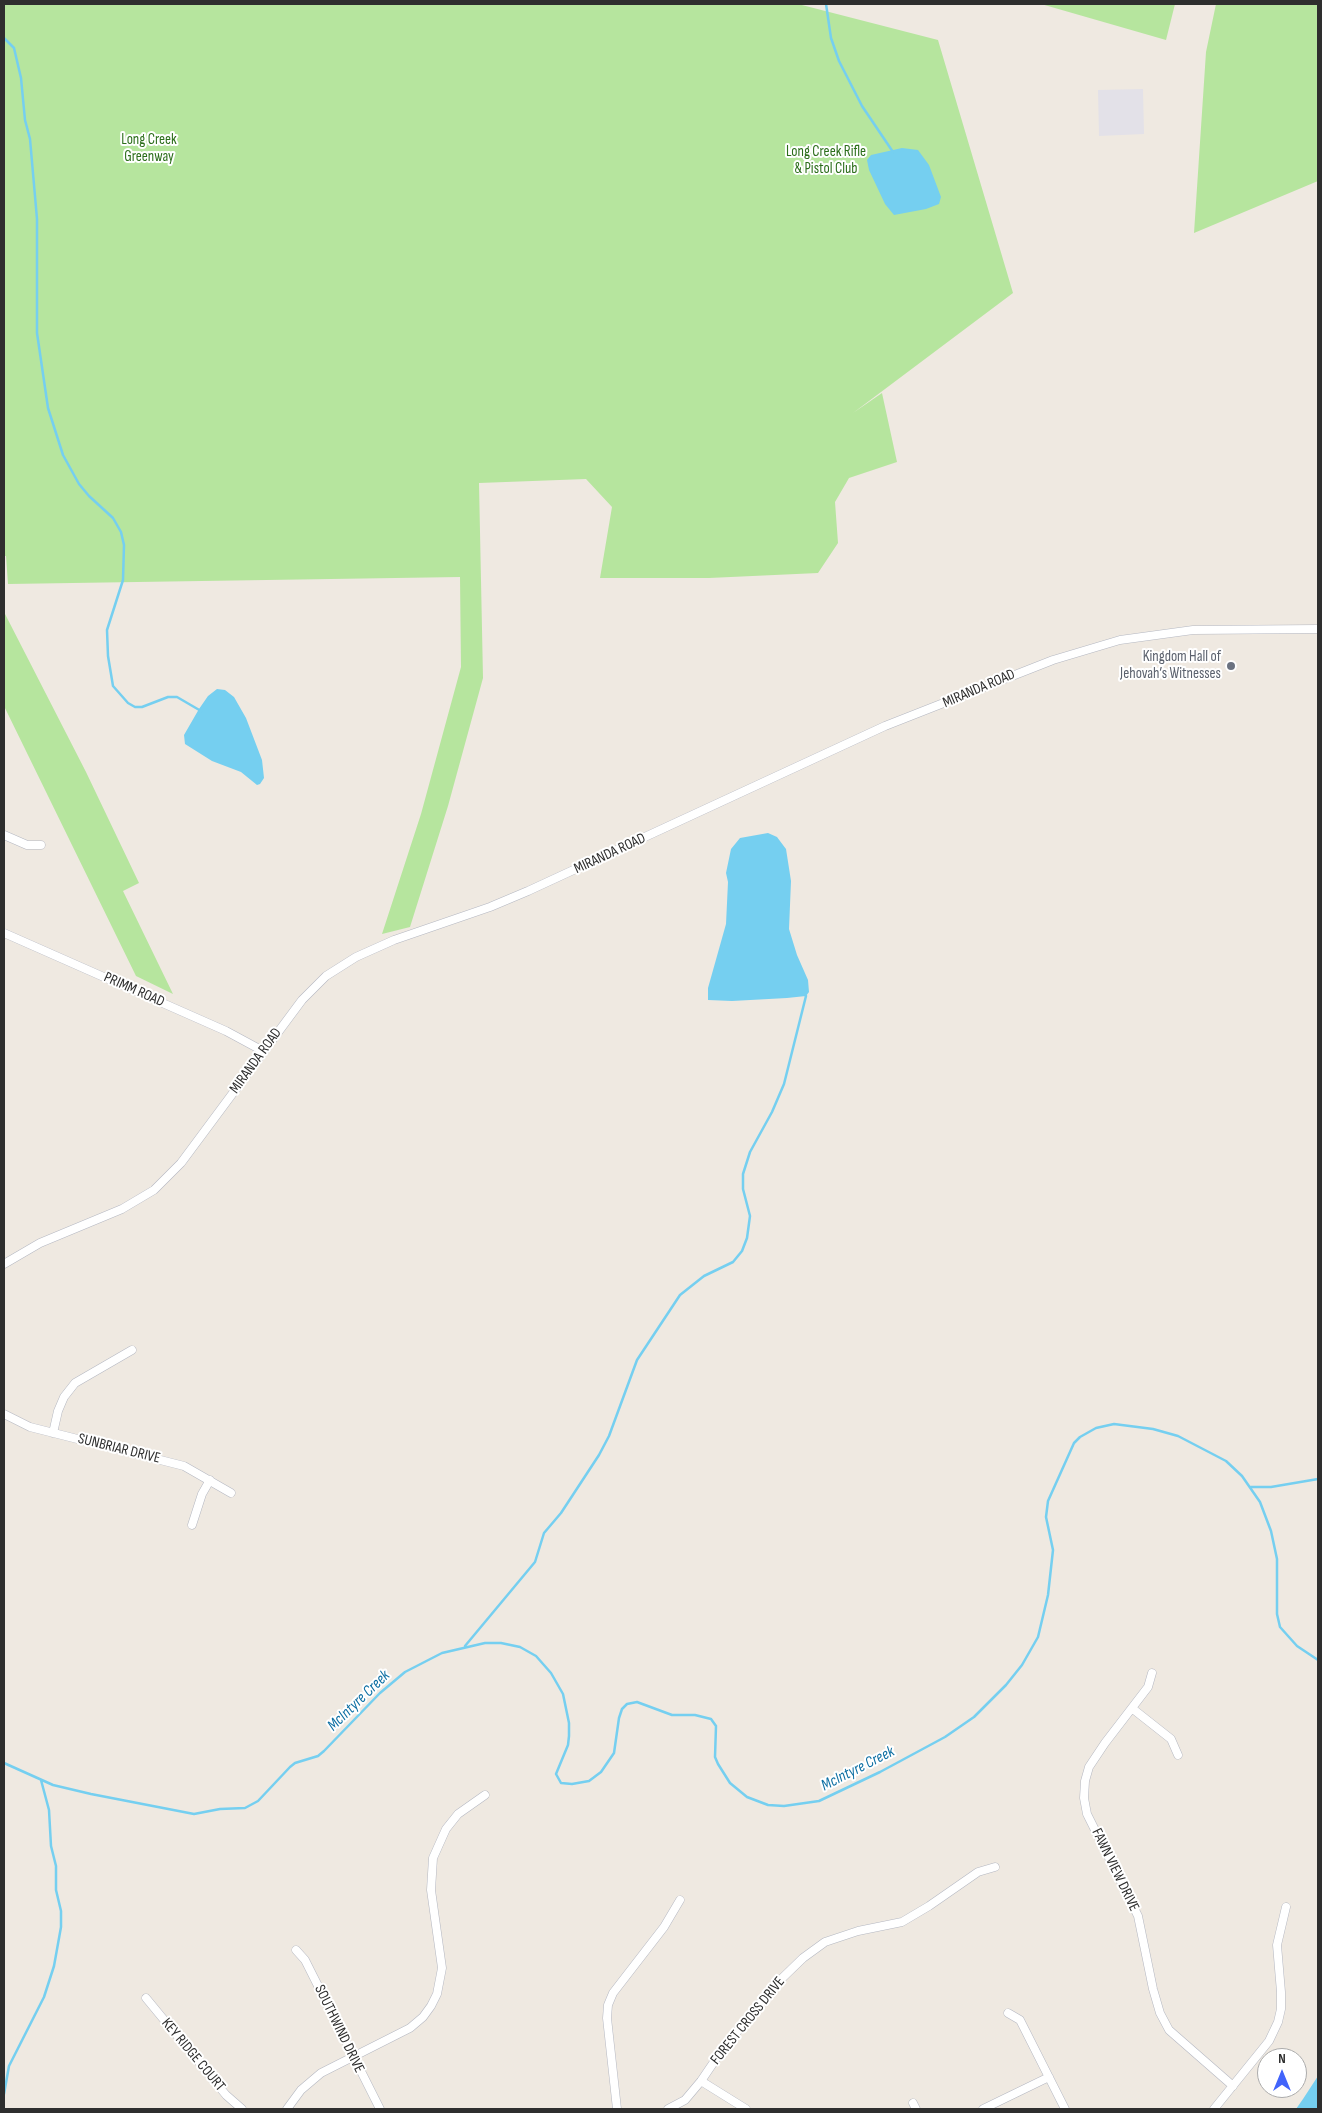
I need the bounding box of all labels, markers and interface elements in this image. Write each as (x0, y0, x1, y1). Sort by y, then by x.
park label: Long Creek Greenway (121, 131, 177, 166)
park label: Long Creek Rifle & Pistol Club (786, 143, 866, 178)
place label: Kingdom Hall of Jehovah’s Witnesses (1120, 648, 1221, 683)
marker: Kingdom Hall of Jehovah’s Witnesses (1225, 660, 1237, 672)
street label: MIRANDA ROAD (940, 666, 1018, 712)
street label: MIRANDA ROAD (571, 830, 649, 878)
street label: PRIMM ROAD (101, 969, 167, 1011)
street label: MIRANDA ROAD (226, 1025, 286, 1097)
street label: SUNBRIAR DRIVE (76, 1430, 162, 1468)
water label: McIntyre Creek (324, 1666, 394, 1736)
water label: McIntyre Creek (818, 1742, 898, 1796)
street label: FAWN VIEW DRIVE (1087, 1826, 1143, 1914)
street label: FOREST CROSS DRIVE (707, 1974, 789, 2068)
street label: SOUTHWIND DRIVE (310, 1982, 368, 2076)
street label: KEY RIDGE COURT (157, 2015, 229, 2095)
north arrow (1257, 2048, 1307, 2098)
text: N (1278, 2050, 1286, 2067)

